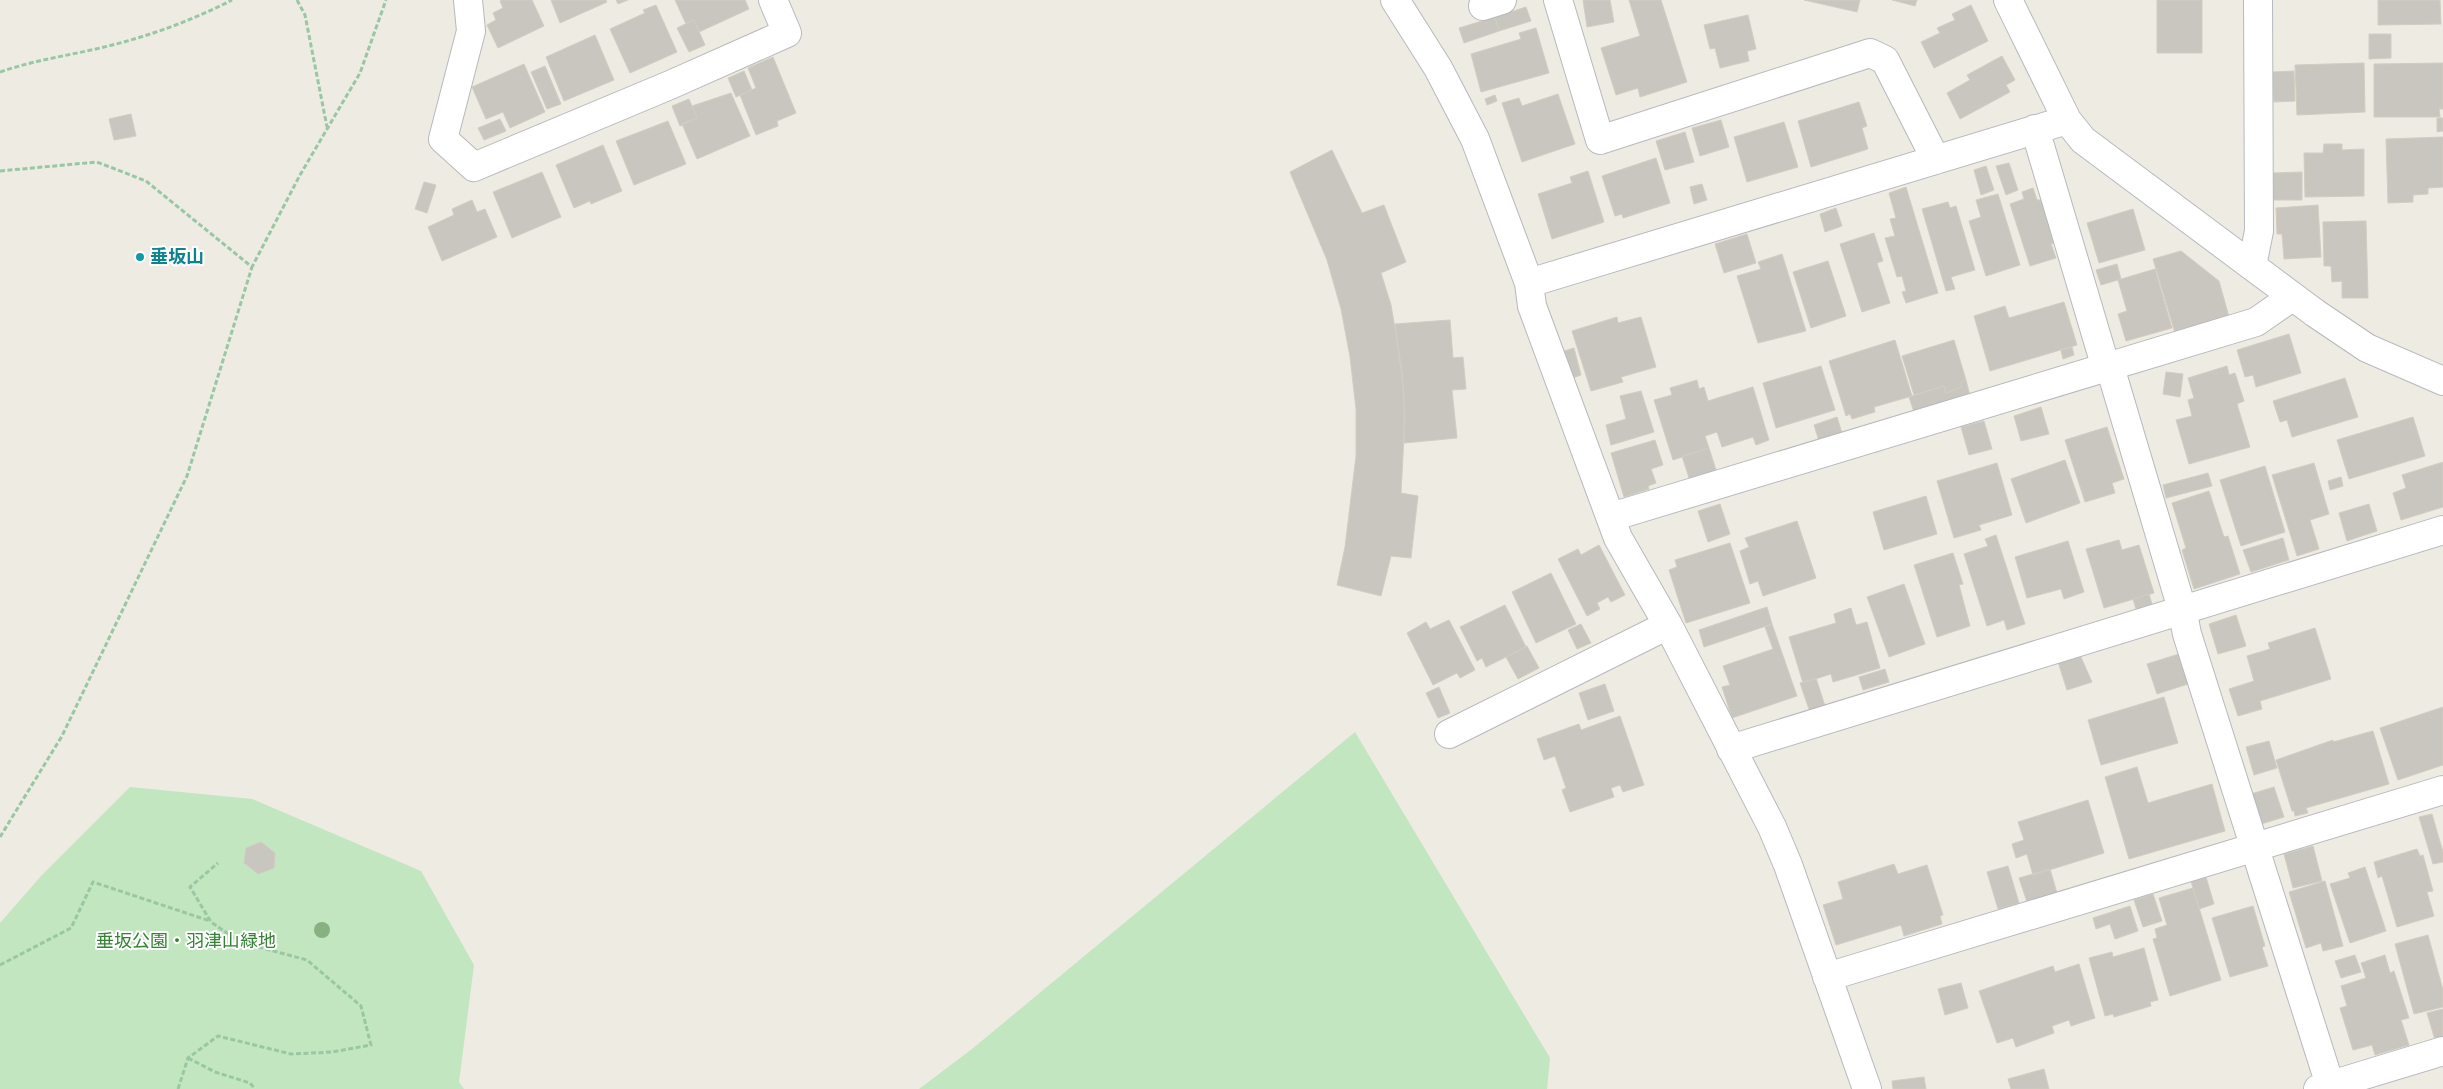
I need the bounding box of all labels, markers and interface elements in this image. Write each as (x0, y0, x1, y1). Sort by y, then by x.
place label: 垂坂山 (150, 245, 204, 268)
marker: 垂坂山 (134, 251, 146, 263)
park label: 垂坂公園・羽津山緑地 (96, 929, 276, 952)

